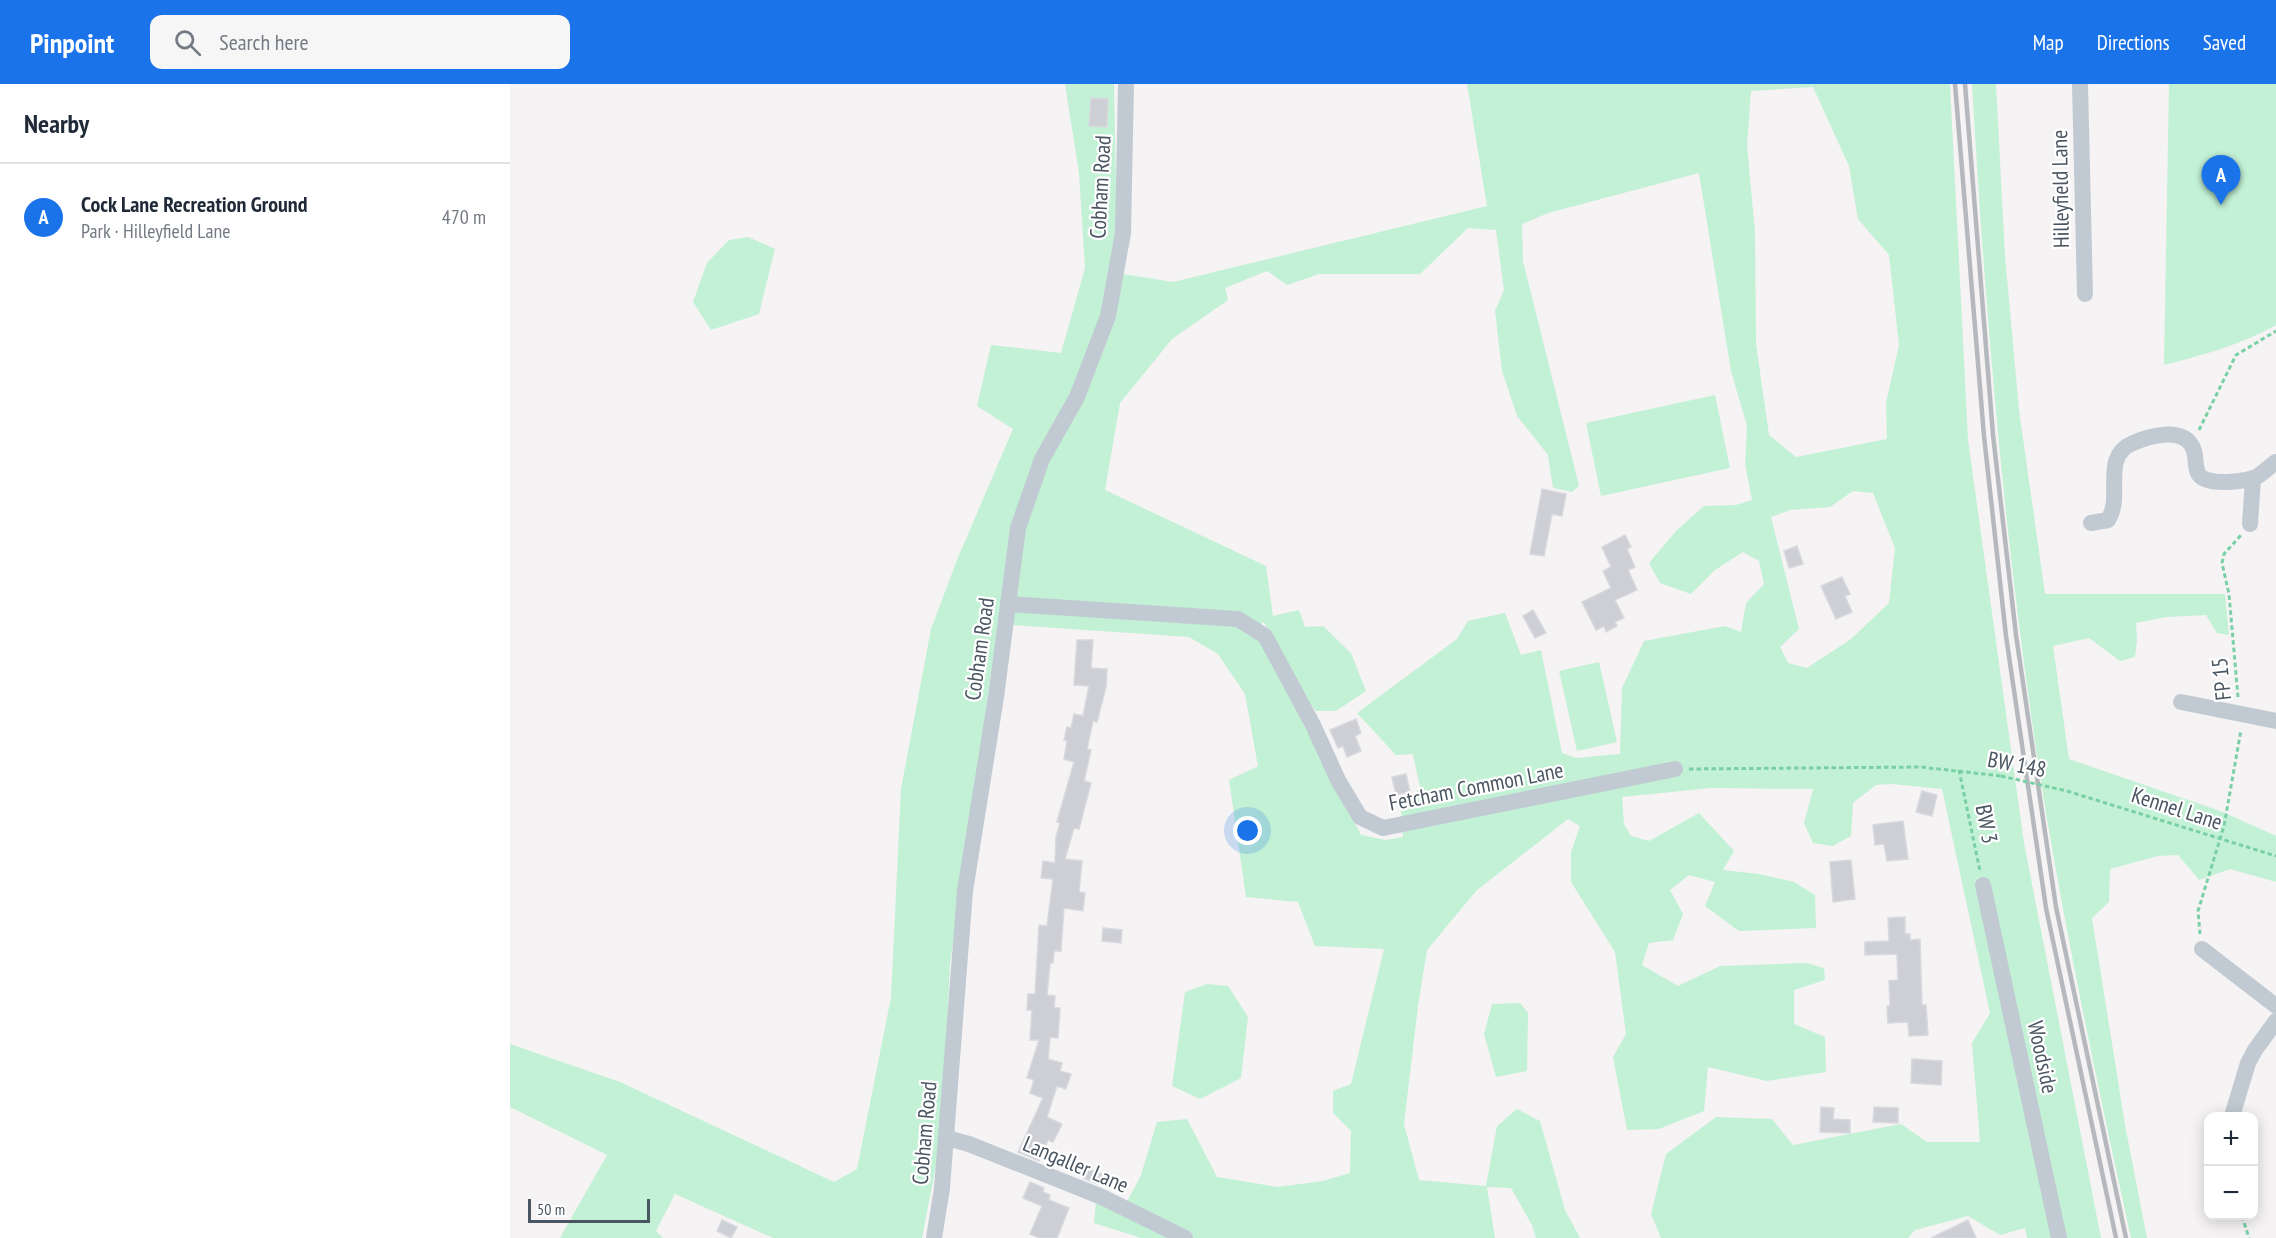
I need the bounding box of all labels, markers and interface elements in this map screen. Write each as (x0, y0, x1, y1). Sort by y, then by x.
search box (150, 15, 570, 69)
text: Pinpoint (30, 24, 114, 61)
icon: search (171, 26, 204, 59)
text: Search here (219, 28, 309, 56)
text: Map (2033, 29, 2064, 56)
text: Directions (2097, 29, 2170, 56)
text: Saved (2203, 29, 2246, 56)
text: Nearby (24, 107, 89, 140)
street label: Hilleyfield Lane (2045, 130, 2075, 248)
street label: Cobham Road (1083, 135, 1117, 239)
pin: A (2202, 156, 2240, 205)
text: Cock Lane Recreation Ground (81, 190, 307, 218)
text: A (38, 204, 49, 230)
text: 470 m (442, 204, 486, 230)
text: Park · Hilleyfield Lane (81, 218, 230, 244)
street label: Cobham Road (958, 596, 1000, 702)
street label: FP 15 (2205, 656, 2237, 702)
street label: BW 148 (1985, 745, 2049, 783)
street label: Fetcham Common Lane (1386, 755, 1566, 817)
street label: Kennel Lane (2128, 780, 2226, 836)
street label: BW 3 (1970, 802, 2004, 846)
your location (1233, 816, 1262, 845)
street label: Woodside (2022, 1018, 2064, 1096)
street label: Cobham Road (906, 1080, 942, 1186)
map controls (2204, 1112, 2258, 1220)
button: + (2204, 1112, 2258, 1166)
street label: Langaller Lane (1019, 1129, 1133, 1199)
button: − (2204, 1166, 2258, 1220)
scale bar (528, 1196, 650, 1224)
text: 50 m (537, 1199, 565, 1219)

